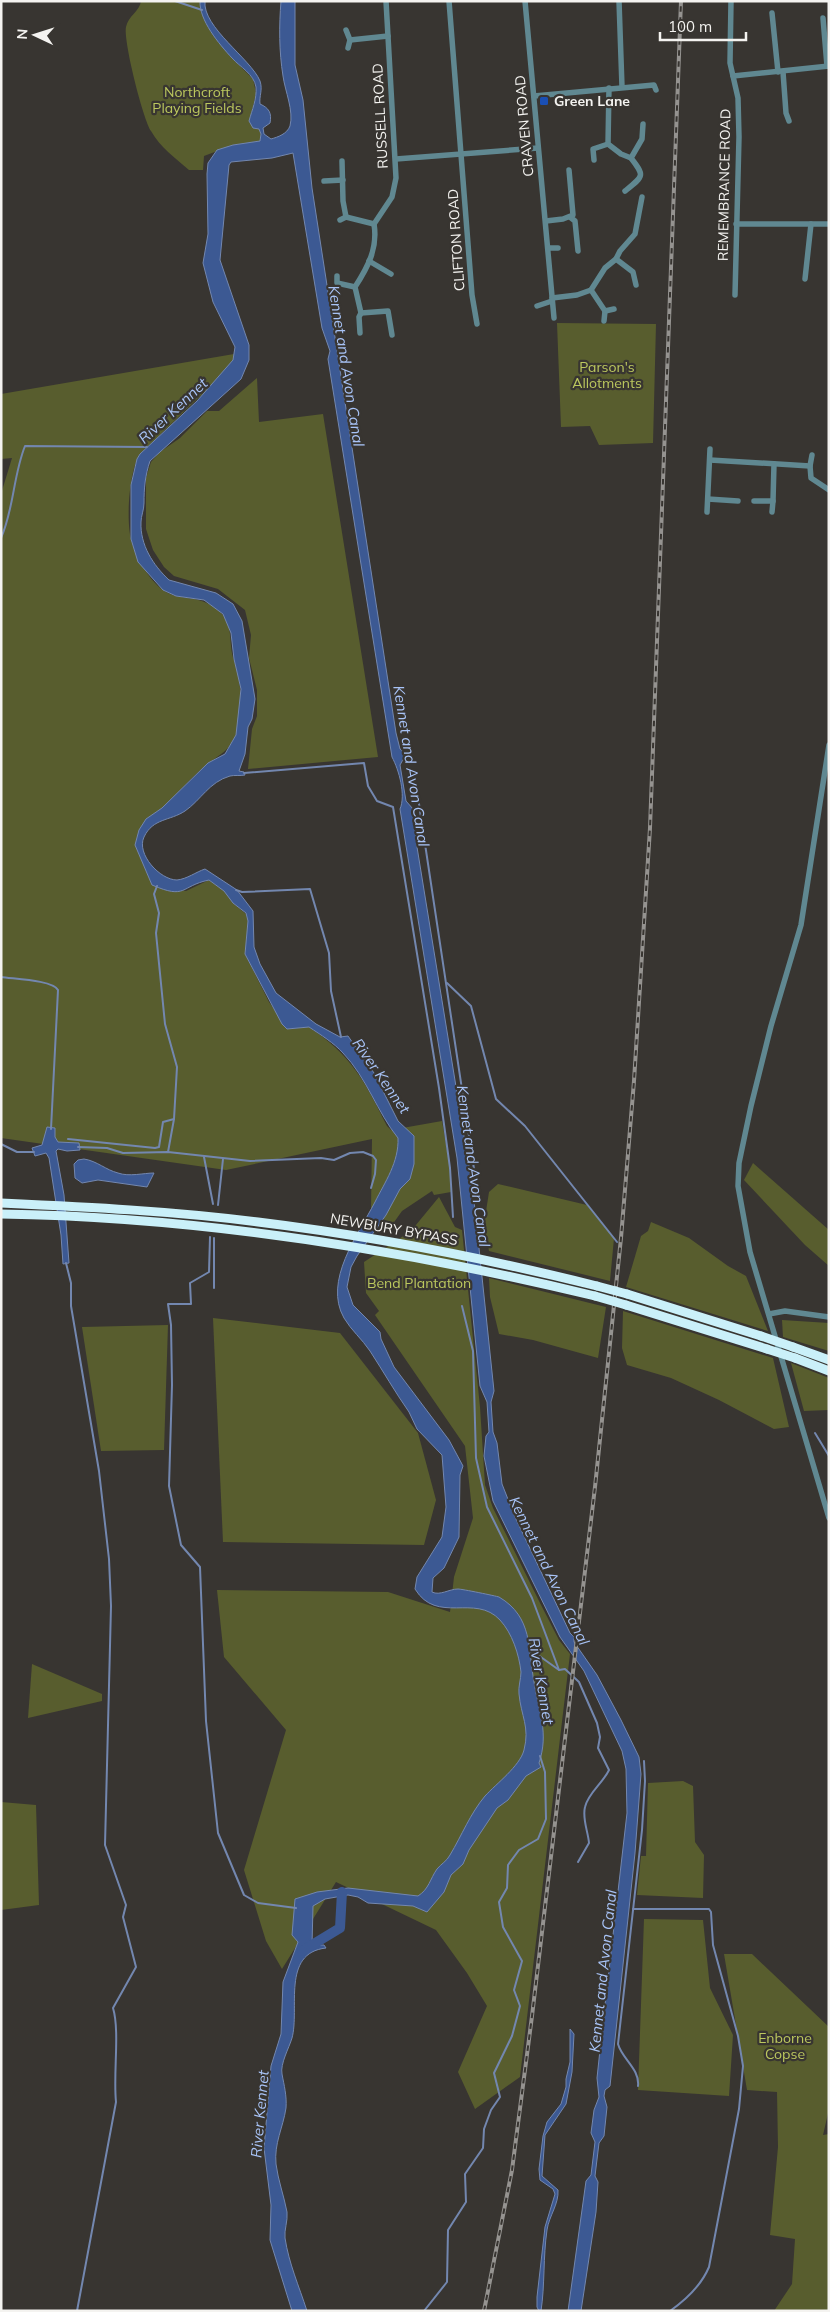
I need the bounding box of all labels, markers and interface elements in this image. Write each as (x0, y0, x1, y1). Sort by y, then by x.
north arrow (10, 10, 60, 60)
scale bar (660, 10, 746, 42)
text: 100 m (668, 17, 712, 36)
text: N (13, 28, 31, 40)
street label: RUSSELL ROAD (368, 63, 392, 169)
street label: CRAVEN ROAD (511, 75, 537, 177)
park label: Northcroft Playing Fields (152, 83, 242, 117)
place label: Green Lane (554, 92, 630, 110)
marker: Green Lane (538, 95, 550, 107)
street label: REMEMBRANCE ROAD (714, 109, 734, 261)
street label: CLIFTON ROAD (443, 188, 469, 292)
water label: Kennet and Avon Canal (324, 284, 369, 448)
park label: Parson's Allotments (572, 358, 642, 392)
water label: River Kennet (134, 373, 212, 448)
water label: Kennet and Avon Canal (389, 684, 434, 848)
water label: River Kennet (348, 1034, 415, 1118)
water label: Kennet and Avon Canal (453, 1084, 494, 1248)
street label: NEWBURY BYPASS (329, 1209, 460, 1249)
park label: Bend Plantation (367, 1274, 471, 1292)
water label: Kennet and Avon Canal (505, 1493, 594, 1649)
water label: River Kennet (525, 1636, 559, 1727)
water label: Kennet and Avon Canal (585, 1888, 621, 2053)
park label: Enborne Copse (758, 2029, 812, 2063)
water label: River Kennet (246, 2069, 273, 2159)

